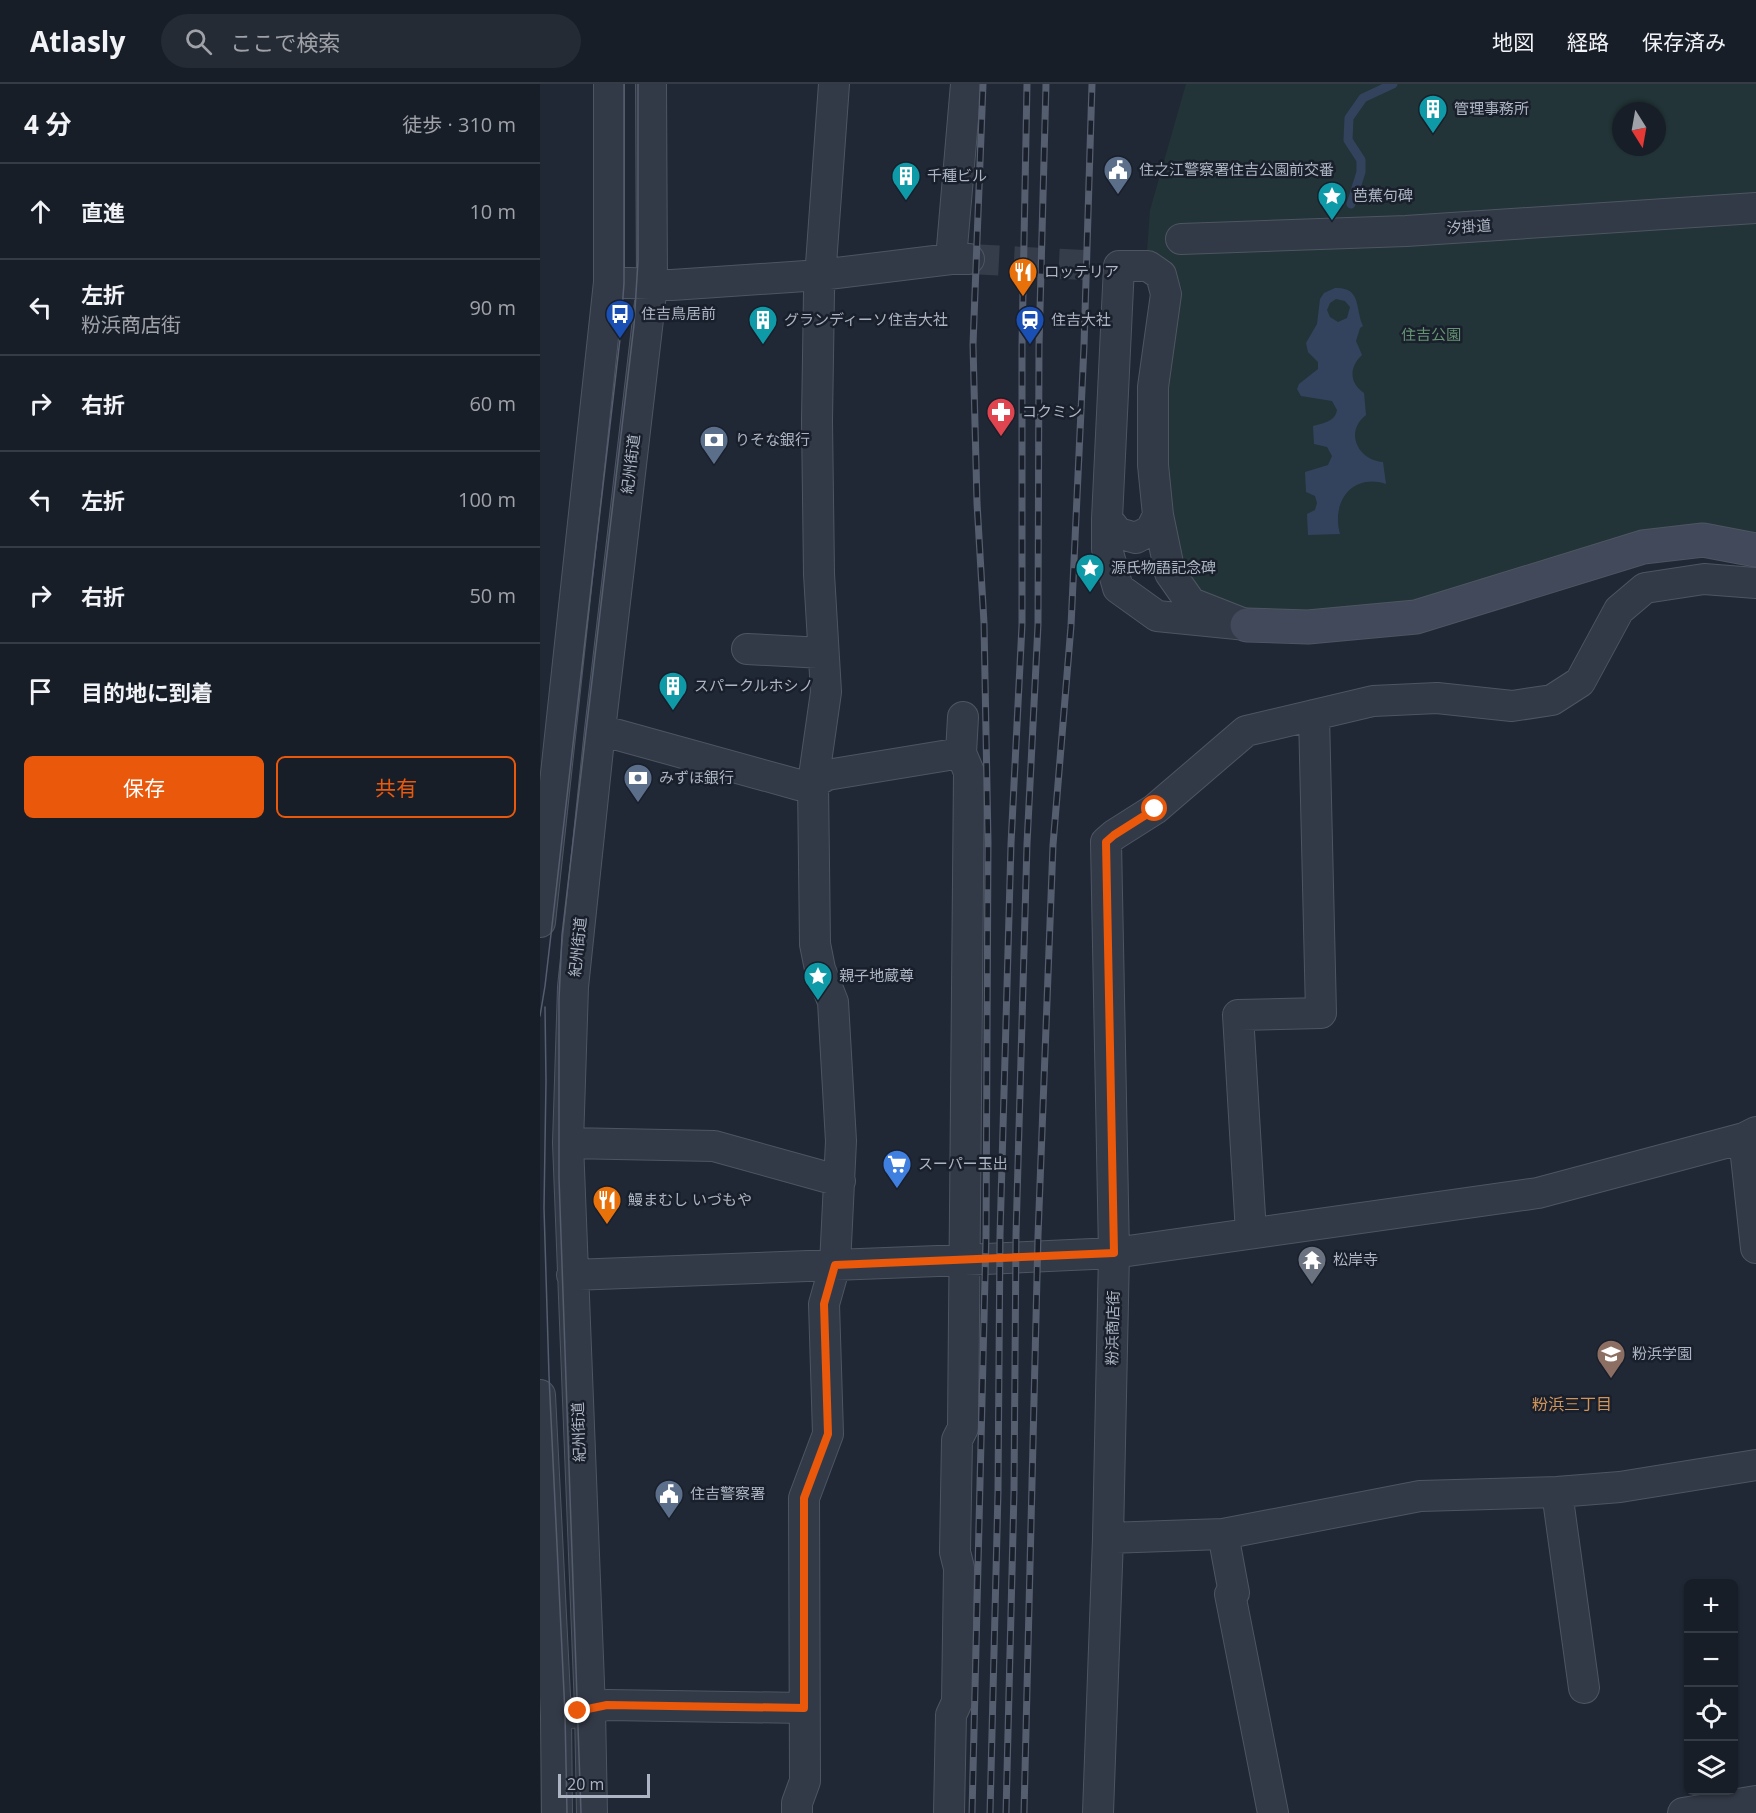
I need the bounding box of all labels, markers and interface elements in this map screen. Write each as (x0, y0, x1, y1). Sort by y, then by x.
search box (161, 14, 581, 68)
text: Atlasly (30, 22, 125, 60)
icon: search (182, 25, 215, 58)
text: ここで検索 (230, 27, 340, 57)
text: 地図 (1492, 28, 1534, 56)
text: 経路 (1567, 28, 1609, 56)
text: 保存済み (1642, 28, 1726, 56)
building icon: 管理事務所 (1417, 93, 1449, 135)
place label: 管理事務所 (1454, 98, 1529, 118)
north arrow (1612, 102, 1666, 156)
text: 4 分 (24, 106, 72, 142)
text: 徒歩 · 310 m (402, 111, 516, 138)
public building icon: 住之江警察署住吉公園前交番 (1102, 154, 1134, 196)
place label: 住之江警察署住吉公園前交番 (1139, 159, 1334, 179)
building icon: 千種ビル (890, 160, 922, 202)
place label: 千種ビル (927, 165, 987, 185)
place icon: 芭蕉句碑 (1316, 180, 1348, 222)
place label: 芭蕉句碑 (1353, 185, 1413, 205)
icon: ahead (24, 195, 57, 228)
text: 直進 (81, 197, 125, 227)
text: 10 m (469, 198, 516, 225)
street label: 汐掛道 (1446, 214, 1492, 238)
restaurant icon: ロッテリア (1007, 256, 1039, 298)
place label: ロッテリア (1044, 261, 1119, 281)
text: 左折 (81, 279, 125, 309)
icon: left (24, 291, 57, 324)
text: 90 m (469, 294, 516, 321)
bus stop icon: 住吉鳥居前 (604, 298, 636, 340)
place label: 住吉鳥居前 (641, 303, 716, 323)
building icon: グランディーソ住吉大社 (747, 304, 779, 346)
station icon: 住吉大社 (1014, 304, 1046, 346)
place label: グランディーソ住吉大社 (784, 309, 948, 329)
place label: 住吉大社 (1051, 309, 1111, 329)
text: 粉浜商店街 (81, 311, 181, 338)
park label: 住吉公園 (1401, 324, 1461, 344)
icon: right (24, 387, 57, 420)
text: 右折 (81, 389, 125, 419)
text: 60 m (469, 390, 516, 417)
pharmacy icon: コクミン (985, 396, 1017, 438)
place label: コクミン (1022, 401, 1082, 421)
bank icon: りそな銀行 (698, 424, 730, 466)
place label: りそな銀行 (735, 429, 810, 449)
street label: 紀州街道 (616, 433, 644, 495)
icon: left (24, 483, 57, 516)
text: 左折 (81, 485, 125, 515)
text: 100 m (458, 486, 516, 513)
place icon: 源氏物語記念碑 (1074, 552, 1106, 594)
place label: 源氏物語記念碑 (1111, 557, 1216, 577)
icon: right (24, 579, 57, 612)
text: 右折 (81, 581, 125, 611)
text: 50 m (469, 582, 516, 609)
building icon: スパークルホシノ (657, 670, 689, 712)
icon: arrive (24, 675, 57, 708)
place label: スパークルホシノ (694, 675, 814, 695)
text: 目的地に到着 (81, 677, 213, 707)
button: 保存 (24, 756, 264, 818)
button: 共有 (276, 756, 516, 818)
bank icon: みずほ銀行 (622, 762, 654, 804)
place label: みずほ銀行 (659, 767, 734, 787)
route start (1141, 795, 1167, 821)
street label: 紀州街道 (564, 916, 590, 978)
place icon: 親子地蔵尊 (802, 960, 834, 1002)
place label: 親子地蔵尊 (839, 965, 914, 985)
supermarket icon: スーパー玉出 (881, 1148, 913, 1190)
place label: スーパー玉出 (918, 1153, 1008, 1173)
restaurant icon: 鰻まむし いづもや (591, 1184, 623, 1226)
place label: 鰻まむし いづもや (628, 1189, 752, 1209)
temple icon: 松岸寺 (1296, 1244, 1328, 1286)
place label: 松岸寺 (1333, 1249, 1378, 1269)
street label: 粉浜商店街 (1101, 1290, 1123, 1366)
school or university icon: 粉浜学園 (1595, 1338, 1627, 1380)
place label: 粉浜学園 (1632, 1343, 1692, 1363)
district label: 粉浜三丁目 (1532, 1393, 1612, 1415)
street label: 紀州街道 (567, 1402, 589, 1462)
public building icon: 住吉警察署 (653, 1478, 685, 1520)
place label: 住吉警察署 (690, 1483, 765, 1503)
map controls (1684, 1579, 1738, 1795)
button: + (1684, 1579, 1738, 1633)
button: − (1684, 1633, 1738, 1687)
button: locate (1684, 1687, 1738, 1741)
route end (564, 1697, 590, 1723)
button: layers (1684, 1741, 1738, 1795)
scale bar (558, 1771, 650, 1798)
text: 20 m (567, 1773, 604, 1795)

